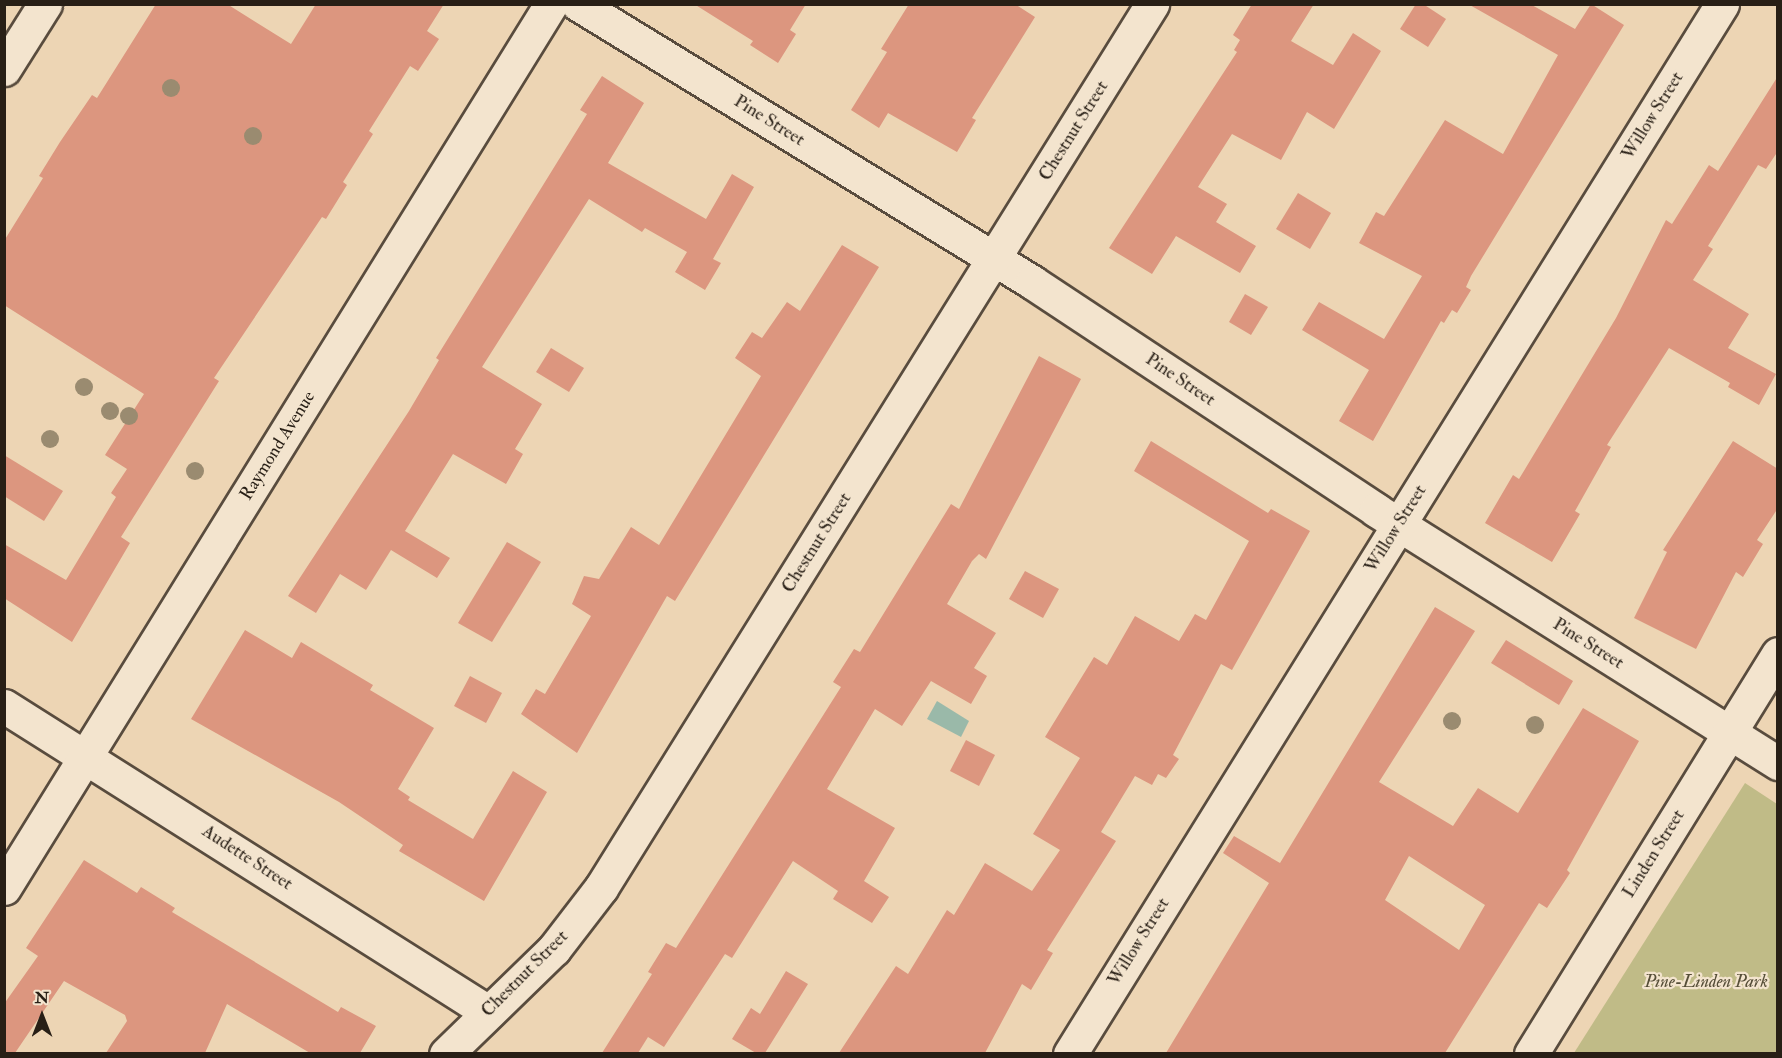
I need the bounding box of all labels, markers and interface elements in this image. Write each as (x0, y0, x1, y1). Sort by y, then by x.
street label: Willow Street (1618, 68, 1688, 164)
street label: Chestnut Street (1035, 77, 1113, 185)
street label: Pine Street (730, 91, 808, 151)
street label: Pine Street (1141, 349, 1219, 411)
street label: Raymond Avenue (236, 387, 320, 505)
street label: Willow Street (1361, 481, 1431, 577)
street label: Chestnut Street (778, 489, 856, 597)
street label: Pine Street (1549, 614, 1627, 674)
street label: Linden Street (1618, 806, 1690, 902)
street label: Audette Street (198, 821, 296, 895)
street label: Willow Street (1104, 894, 1174, 990)
street label: Chestnut Street (477, 926, 573, 1022)
park label: Pine-Linden Park (1644, 971, 1768, 993)
north arrow (12, 986, 72, 1046)
text: N (35, 988, 49, 1008)

